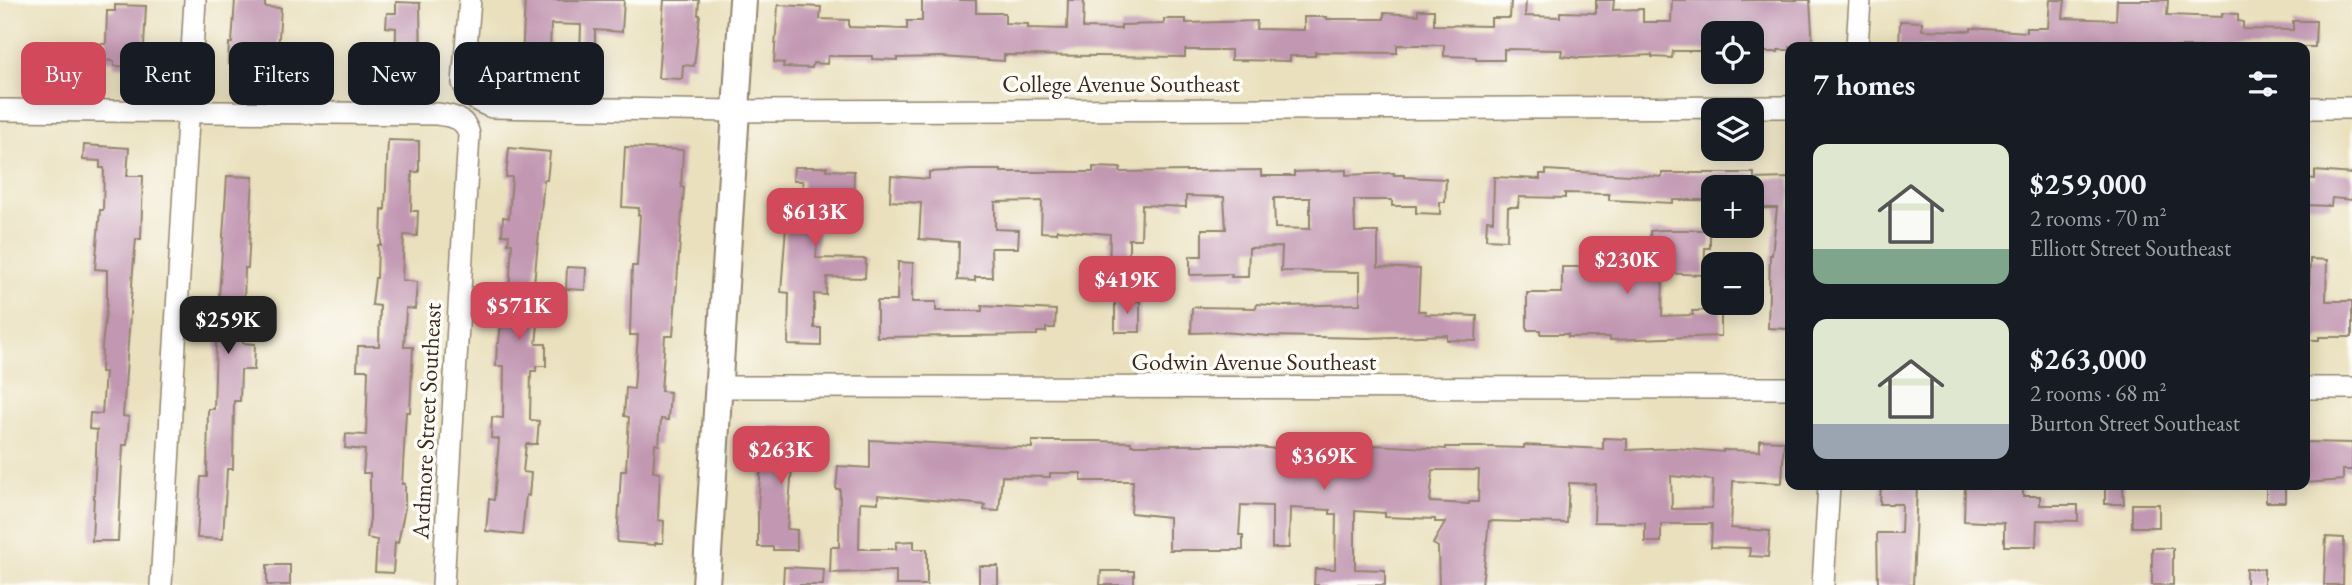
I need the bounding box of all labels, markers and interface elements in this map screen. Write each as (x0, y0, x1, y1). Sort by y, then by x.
map controls (1701, 21, 1764, 315)
button: locate (1701, 21, 1764, 84)
chip: Buy (21, 42, 106, 105)
chip: Rent (120, 42, 215, 105)
chip: Filters (229, 42, 334, 105)
chip: New (348, 42, 440, 105)
chip: Apartment (454, 42, 604, 105)
text: 7 homes (1813, 65, 1915, 104)
icon: filters (2244, 65, 2282, 103)
street label: College Avenue Southeast (1002, 68, 1240, 99)
button: layers (1701, 98, 1764, 161)
text: $259,000 (2030, 164, 2146, 203)
icon: home (1869, 172, 1953, 256)
button: + (1701, 175, 1764, 238)
pin: $613K (766, 188, 864, 248)
text: $613K (783, 196, 847, 226)
text: 2 rooms · 70 m² (2030, 203, 2167, 233)
text: Elliott Street Southeast (2030, 233, 2231, 263)
pin: $230K (1578, 236, 1676, 296)
text: $230K (1595, 244, 1659, 274)
button: − (1701, 252, 1764, 315)
pin: $419K (1078, 256, 1176, 316)
text: $419K (1095, 264, 1159, 294)
pin: $571K (470, 282, 568, 342)
text: $571K (487, 290, 551, 320)
pin: $259K (179, 296, 277, 356)
street label: Ardmore Street Southeast (404, 301, 448, 541)
text: $259K (196, 304, 260, 334)
text: $263,000 (2030, 339, 2146, 378)
street label: Godwin Avenue Southeast (1132, 346, 1377, 377)
icon: home (1869, 347, 1953, 431)
text: 2 rooms · 68 m² (2030, 378, 2167, 408)
text: Burton Street Southeast (2030, 408, 2240, 438)
pin: $263K (732, 426, 830, 486)
pin: $369K (1275, 433, 1373, 492)
text: $263K (749, 434, 813, 464)
text: $369K (1292, 440, 1356, 470)

